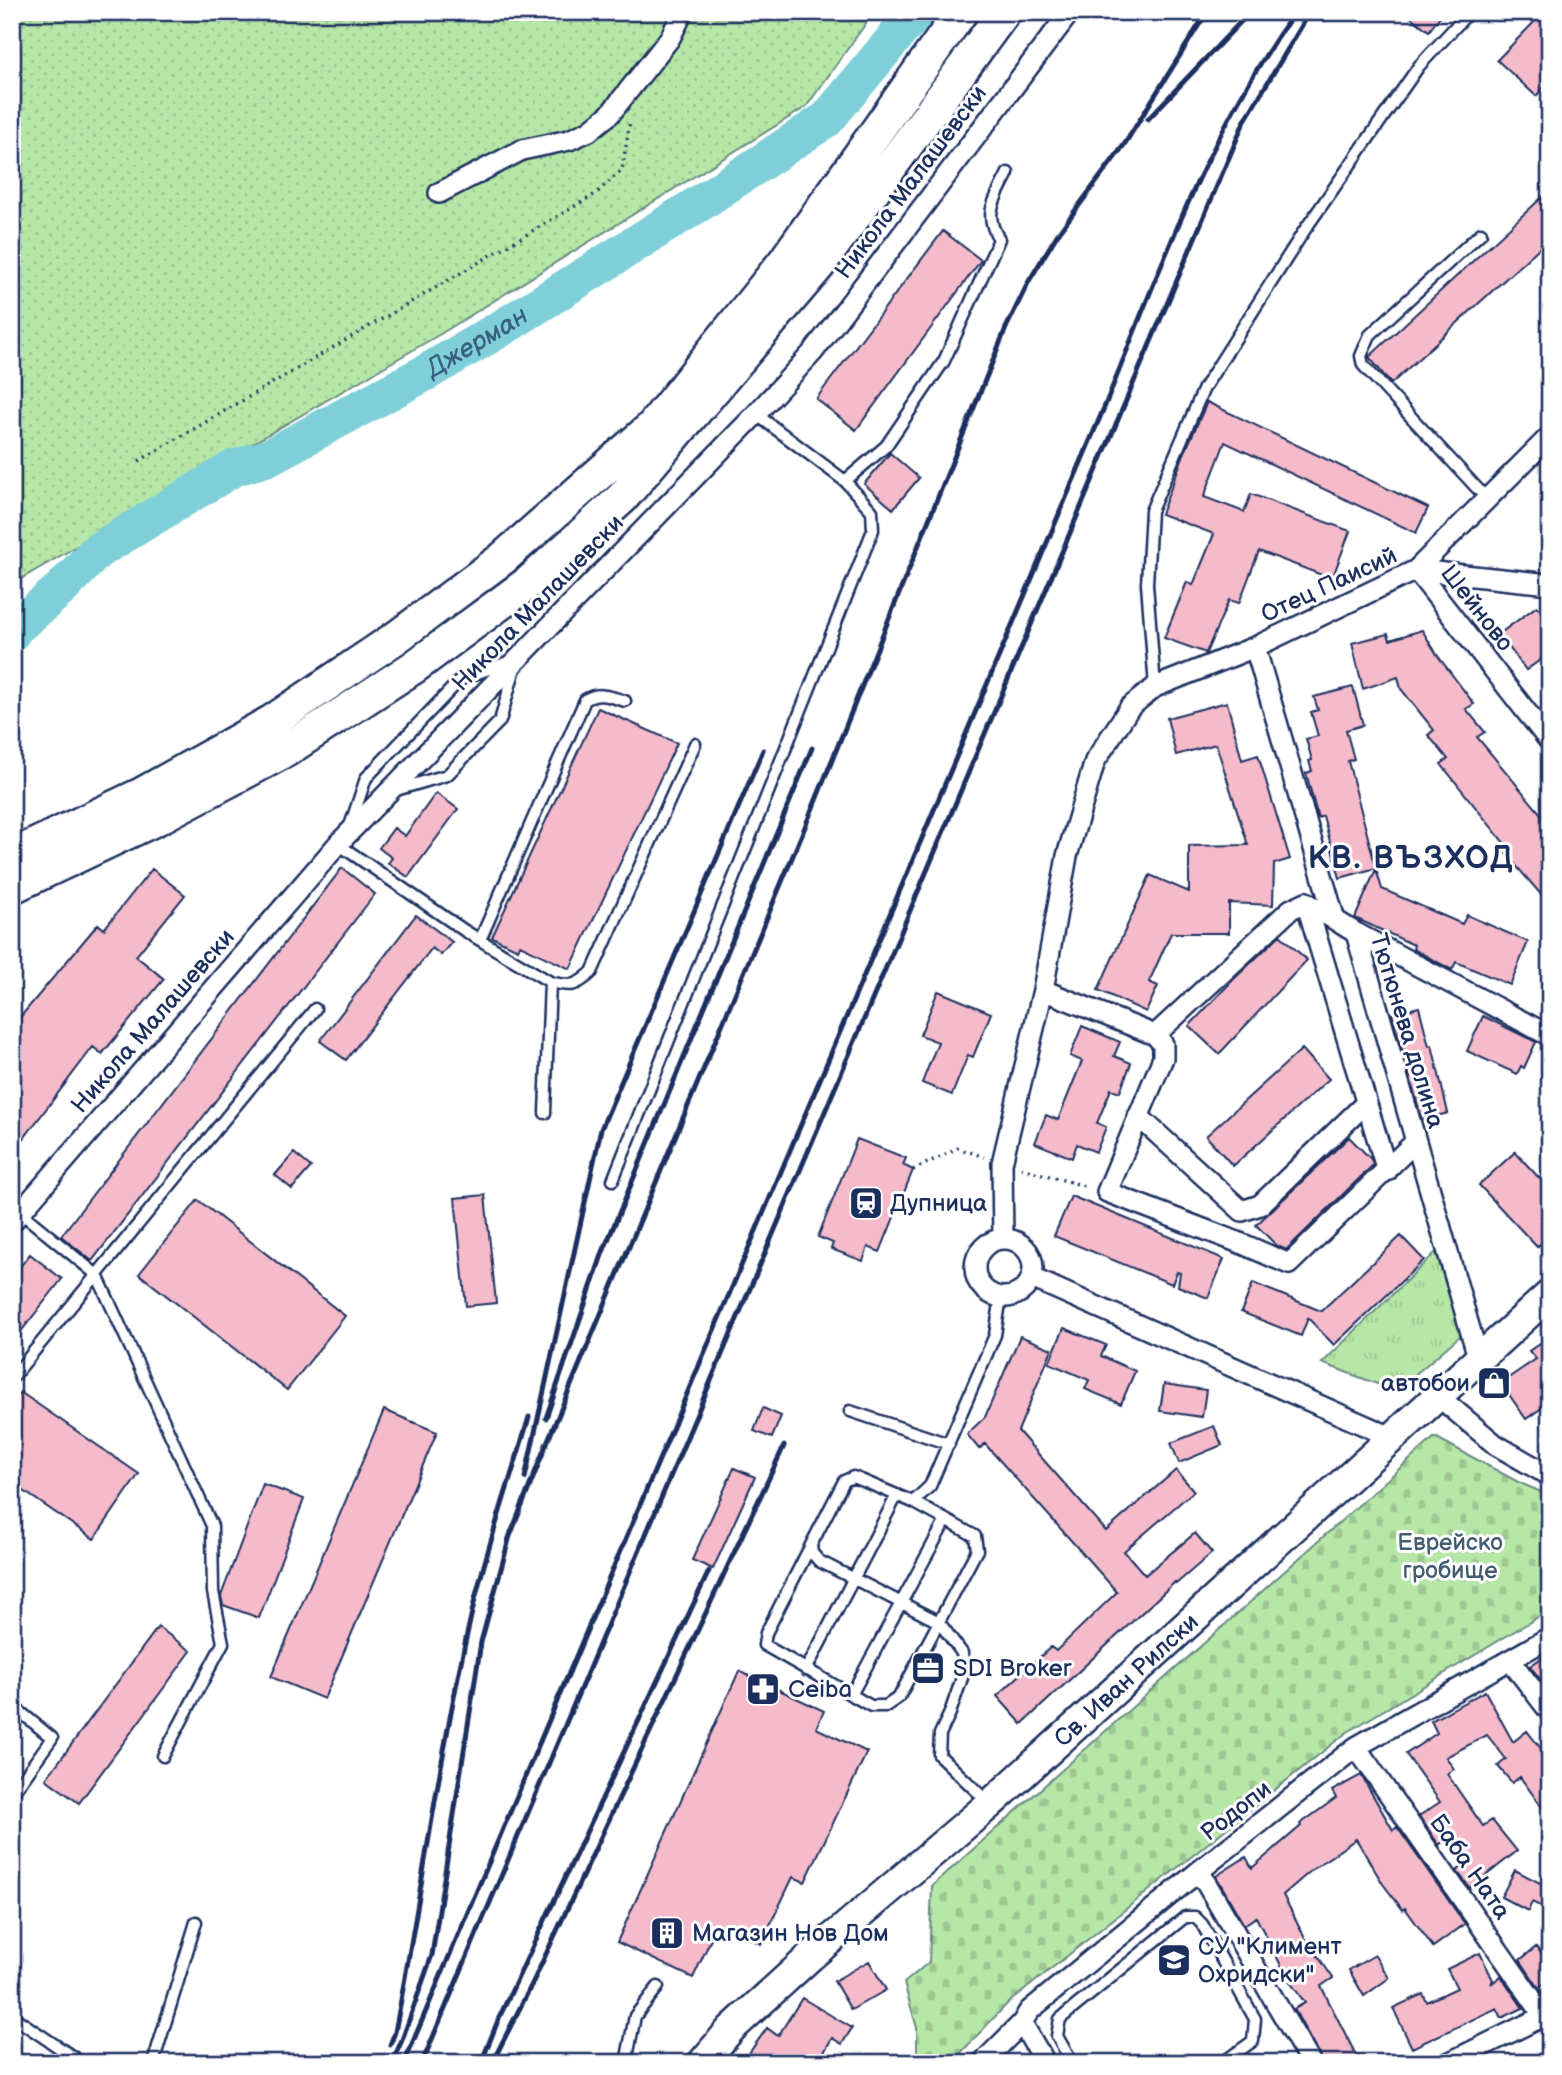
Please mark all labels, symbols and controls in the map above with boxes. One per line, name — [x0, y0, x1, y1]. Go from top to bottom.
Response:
street label: Никола Малашевски — [829, 80, 993, 284]
water label: Джерман — [419, 300, 534, 385]
street label: Никола Малашевски — [446, 509, 630, 697]
street label: Отец Паисий — [1256, 541, 1402, 629]
street label: Шейново — [1434, 559, 1520, 657]
district label: КВ. ВЪЗХОД — [1308, 839, 1514, 878]
street label: Никола Малашевски — [65, 923, 241, 1119]
street label: Тютюнева долина — [1364, 930, 1450, 1132]
station icon: Дупница — [847, 1184, 885, 1222]
place label: Дупница — [890, 1189, 987, 1218]
shop icon: автобои — [1475, 1364, 1513, 1402]
place label: автобои — [1381, 1369, 1470, 1398]
park label: Еврейско гробище — [1397, 1528, 1503, 1585]
street label: Св. Иван Рилски — [1048, 1607, 1204, 1753]
office icon: SDI Broker — [909, 1649, 947, 1687]
place label: SDI Broker — [953, 1654, 1072, 1683]
pharmacy icon: Ceiba — [744, 1670, 782, 1708]
place label: Ceiba — [788, 1675, 852, 1704]
street label: Родопи — [1195, 1775, 1277, 1847]
street label: Баба Ната — [1423, 1809, 1517, 1925]
building icon: Магазин Нов Дом — [648, 1914, 686, 1952]
place label: Магазин Нов Дом — [692, 1919, 889, 1948]
place label: СУ "Климент Охридски" — [1198, 1932, 1342, 1989]
school or university icon: СУ "Климент Охридски" — [1155, 1941, 1193, 1979]

